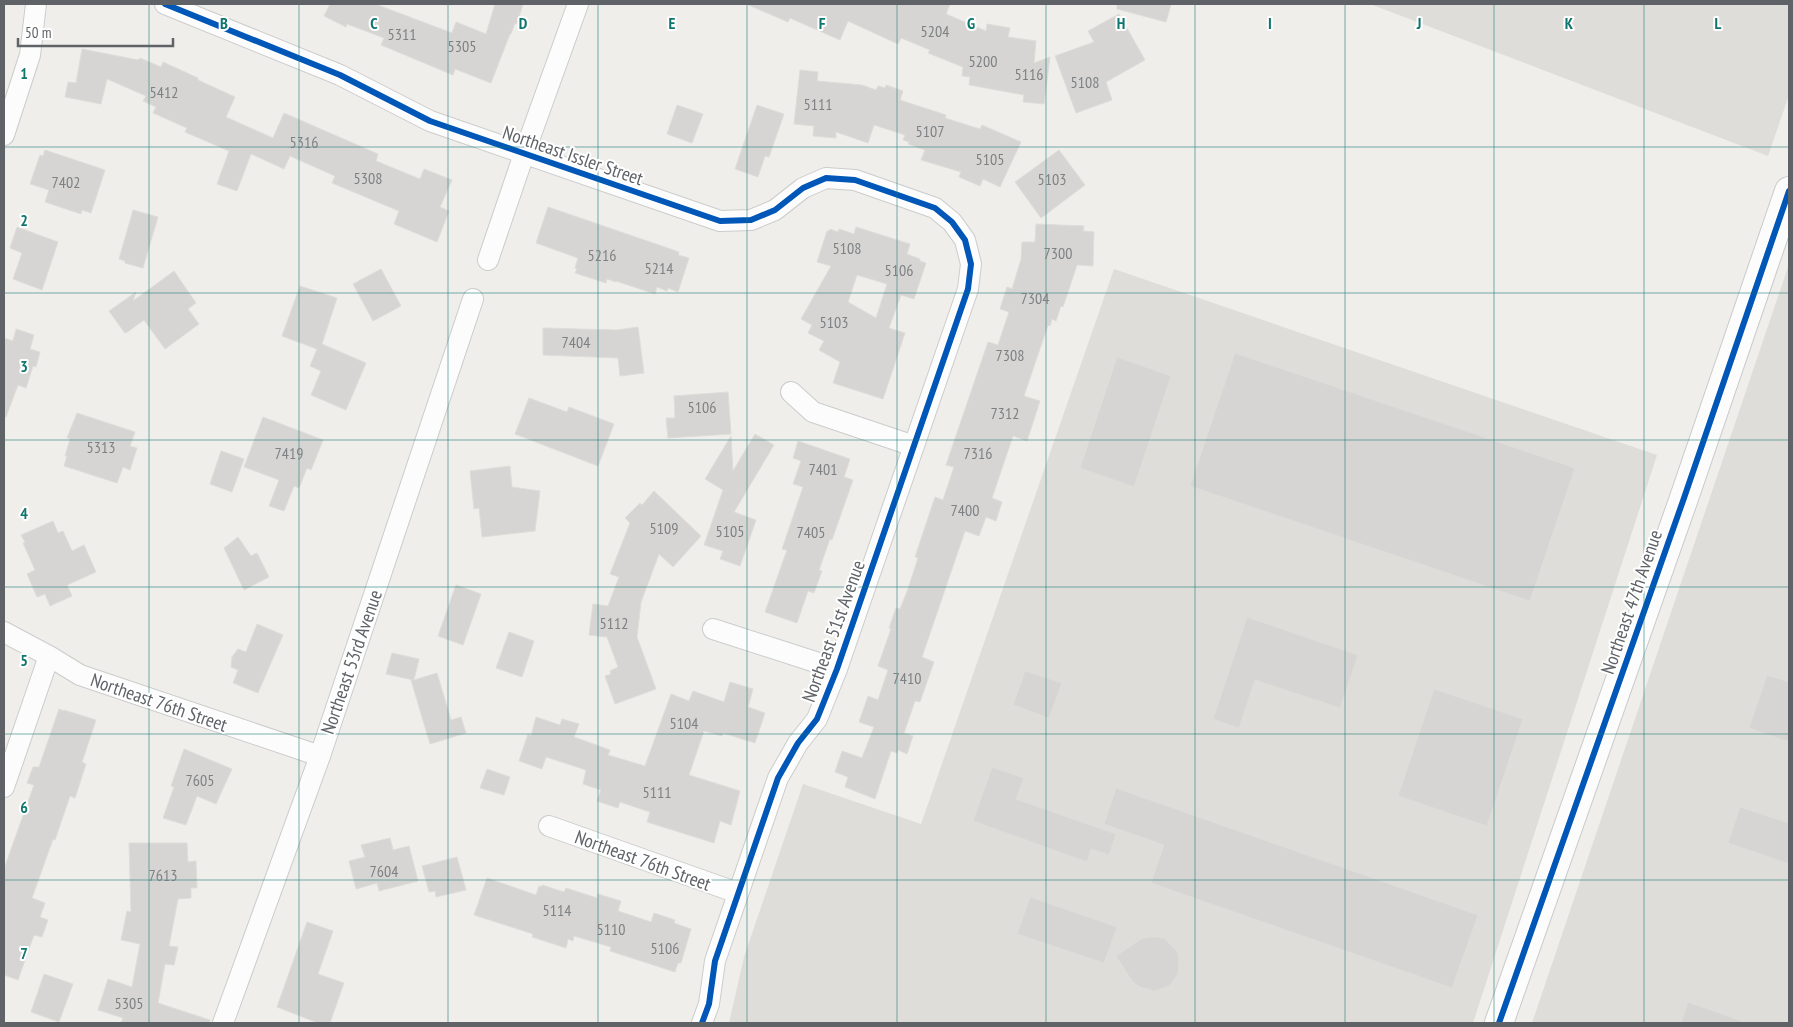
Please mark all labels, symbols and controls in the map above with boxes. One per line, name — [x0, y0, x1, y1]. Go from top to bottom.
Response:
text: B — [220, 13, 228, 33]
text: C — [370, 13, 378, 33]
text: D — [519, 13, 528, 33]
text: E — [669, 13, 676, 33]
text: F — [819, 13, 826, 33]
text: G — [967, 13, 975, 33]
text: H — [1117, 13, 1125, 33]
text: I — [1268, 13, 1272, 33]
text: J — [1416, 13, 1421, 33]
text: K — [1565, 13, 1574, 33]
text: L — [1715, 13, 1722, 33]
scale bar — [18, 15, 172, 47]
house number: 5204 — [921, 21, 949, 41]
text: 50 m — [25, 23, 51, 42]
house number: 5311 — [388, 24, 416, 44]
house number: 5305 — [448, 36, 476, 56]
house number: 5200 — [969, 51, 997, 71]
text: 1 — [20, 63, 28, 83]
house number: 5116 — [1015, 64, 1043, 84]
house number: 5108 — [1071, 72, 1099, 92]
house number: 5412 — [150, 82, 178, 102]
house number: 5111 — [804, 94, 832, 114]
street label: Northeast Issler Street — [500, 120, 647, 191]
house number: 5107 — [916, 121, 944, 141]
house number: 5316 — [290, 132, 318, 152]
house number: 5105 — [976, 149, 1004, 169]
house number: 5308 — [354, 168, 382, 188]
house number: 5103 — [1038, 169, 1066, 189]
house number: 7402 — [52, 172, 80, 192]
text: 2 — [20, 210, 28, 230]
house number: 5108 — [833, 238, 861, 258]
house number: 7300 — [1044, 243, 1072, 263]
house number: 5216 — [588, 245, 616, 265]
house number: 5214 — [645, 258, 673, 278]
house number: 5106 — [885, 260, 913, 280]
house number: 7304 — [1021, 288, 1049, 308]
house number: 5103 — [820, 312, 848, 332]
house number: 7404 — [562, 332, 590, 352]
house number: 7308 — [996, 345, 1024, 365]
text: 3 — [20, 356, 28, 376]
house number: 5106 — [688, 397, 716, 417]
house number: 7312 — [991, 403, 1019, 423]
house number: 5313 — [87, 437, 115, 457]
house number: 7419 — [275, 443, 303, 463]
house number: 7316 — [964, 443, 992, 463]
house number: 7401 — [809, 459, 837, 479]
house number: 7400 — [951, 500, 979, 520]
text: 4 — [20, 503, 28, 523]
house number: 5109 — [650, 518, 678, 538]
house number: 5105 — [716, 521, 744, 541]
house number: 7405 — [797, 522, 825, 542]
street label: Northeast 47th Avenue — [1595, 527, 1667, 677]
street label: Northeast 51st Avenue — [796, 557, 870, 705]
street label: Northeast 53rd Avenue — [315, 587, 387, 737]
house number: 5112 — [600, 613, 628, 633]
text: 5 — [20, 650, 28, 670]
street label: Northeast 76th Street — [88, 667, 231, 737]
house number: 7410 — [893, 668, 921, 688]
house number: 5104 — [670, 713, 698, 733]
house number: 7605 — [186, 770, 214, 790]
house number: 5111 — [643, 782, 671, 802]
text: 6 — [20, 797, 28, 817]
street label: Northeast 76th Street — [572, 824, 715, 896]
house number: 7604 — [370, 861, 398, 881]
house number: 7613 — [149, 865, 177, 885]
house number: 5114 — [543, 900, 571, 920]
house number: 5110 — [597, 919, 625, 939]
house number: 5106 — [651, 938, 679, 958]
text: 7 — [20, 943, 28, 963]
house number: 5305 — [115, 993, 143, 1013]

